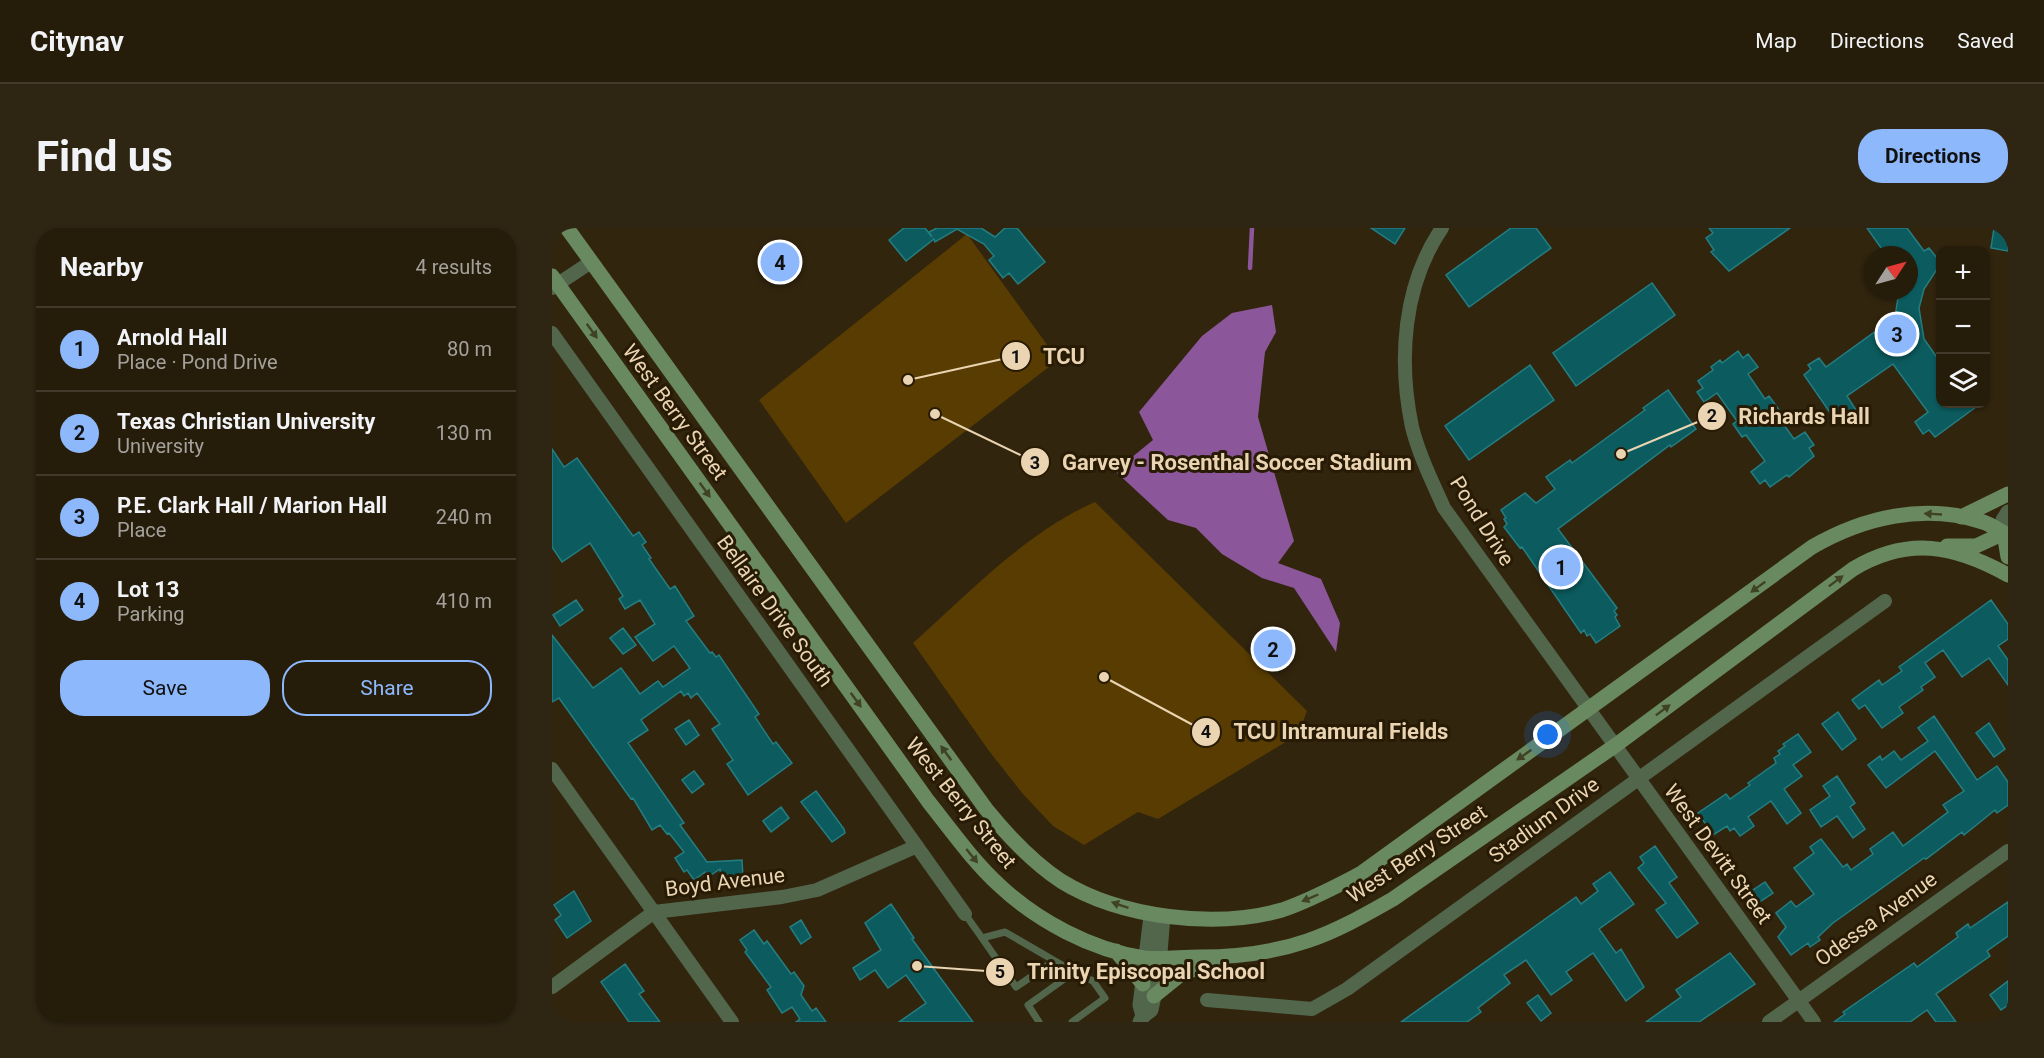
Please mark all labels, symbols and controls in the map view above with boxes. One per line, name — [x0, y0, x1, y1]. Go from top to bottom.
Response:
text: Citynav — [30, 25, 124, 58]
text: Map — [1755, 29, 1797, 53]
text: Directions — [1830, 29, 1924, 53]
text: Saved — [1957, 29, 2014, 53]
button: Directions — [1858, 129, 2008, 183]
text: Find us — [36, 132, 173, 181]
pin: 4 — [760, 240, 800, 285]
north arrow — [1864, 246, 1918, 300]
map controls — [1936, 246, 1990, 408]
button: + — [1936, 246, 1990, 300]
text: Nearby — [60, 252, 143, 282]
text: 4 results — [416, 255, 492, 279]
button: − — [1936, 300, 1990, 354]
pin: 3 — [1878, 312, 1916, 356]
one-way arrow — [586, 323, 598, 339]
text: Arnold Hall — [117, 325, 227, 350]
callout: TCU — [1001, 336, 1097, 376]
text: 1 — [74, 337, 85, 361]
text: 80 m — [447, 337, 492, 361]
street label: West Berry Street — [618, 340, 732, 485]
text: TCU — [1043, 344, 1085, 369]
text: 1 — [1011, 346, 1021, 367]
text: Place · Pond Drive — [117, 350, 278, 374]
button: layers — [1936, 354, 1990, 408]
callout: Richards Hall — [1697, 396, 1882, 436]
text: Richards Hall — [1738, 404, 1870, 429]
text: 2 — [1707, 405, 1717, 426]
text: Texas Christian University — [117, 409, 375, 434]
text: 2 — [74, 421, 85, 445]
text: 130 m — [436, 421, 492, 445]
text: University — [117, 434, 204, 458]
callout: Garvey - Rosenthal Soccer Stadium — [1020, 442, 1424, 482]
text: Garvey - Rosenthal Soccer Stadium — [1062, 450, 1412, 475]
text: 3 — [1030, 452, 1040, 473]
street label: Pond Drive — [1445, 472, 1519, 570]
one-way arrow — [699, 482, 711, 498]
text: P.E. Clark Hall / Marion Hall — [117, 493, 387, 518]
text: 3 — [74, 505, 85, 529]
text: 240 m — [436, 505, 492, 529]
one-way arrow — [1923, 510, 1942, 519]
text: Place — [117, 518, 166, 542]
street label: Bellaire Drive South — [712, 531, 838, 691]
pin: 1 — [1542, 544, 1580, 590]
one-way arrow — [1829, 576, 1844, 588]
text: Lot 13 — [117, 577, 179, 602]
one-way arrow — [1750, 581, 1766, 593]
text: 4 — [74, 589, 85, 613]
text: 410 m — [436, 589, 492, 613]
text: Parking — [117, 602, 184, 626]
pin: 2 — [1254, 626, 1292, 672]
button: Save — [60, 660, 270, 716]
button: Share — [282, 660, 492, 716]
one-way arrow — [849, 692, 861, 707]
one-way arrow — [1656, 705, 1671, 717]
callout: TCU Intramural Fields — [1191, 712, 1460, 752]
text: TCU Intramural Fields — [1234, 719, 1448, 744]
your location — [1533, 720, 1562, 749]
text: 4 — [1201, 721, 1211, 742]
street label: West Berry Street — [901, 733, 1021, 873]
one-way arrow — [940, 745, 952, 761]
one-way arrow — [1516, 749, 1532, 760]
street label: Stadium Drive — [1484, 772, 1604, 868]
street label: West Devitt Street — [1659, 779, 1777, 929]
street label: West Berry Street — [1343, 800, 1491, 908]
one-way arrow — [965, 849, 977, 864]
street label: Boyd Avenue — [664, 863, 786, 901]
street label: Odessa Avenue — [1811, 867, 1941, 971]
one-way arrow — [1301, 894, 1319, 903]
one-way arrow — [1111, 900, 1129, 910]
callout: Trinity Episcopal School — [985, 952, 1277, 992]
text: Trinity Episcopal School — [1027, 959, 1265, 984]
text: 5 — [995, 961, 1005, 982]

